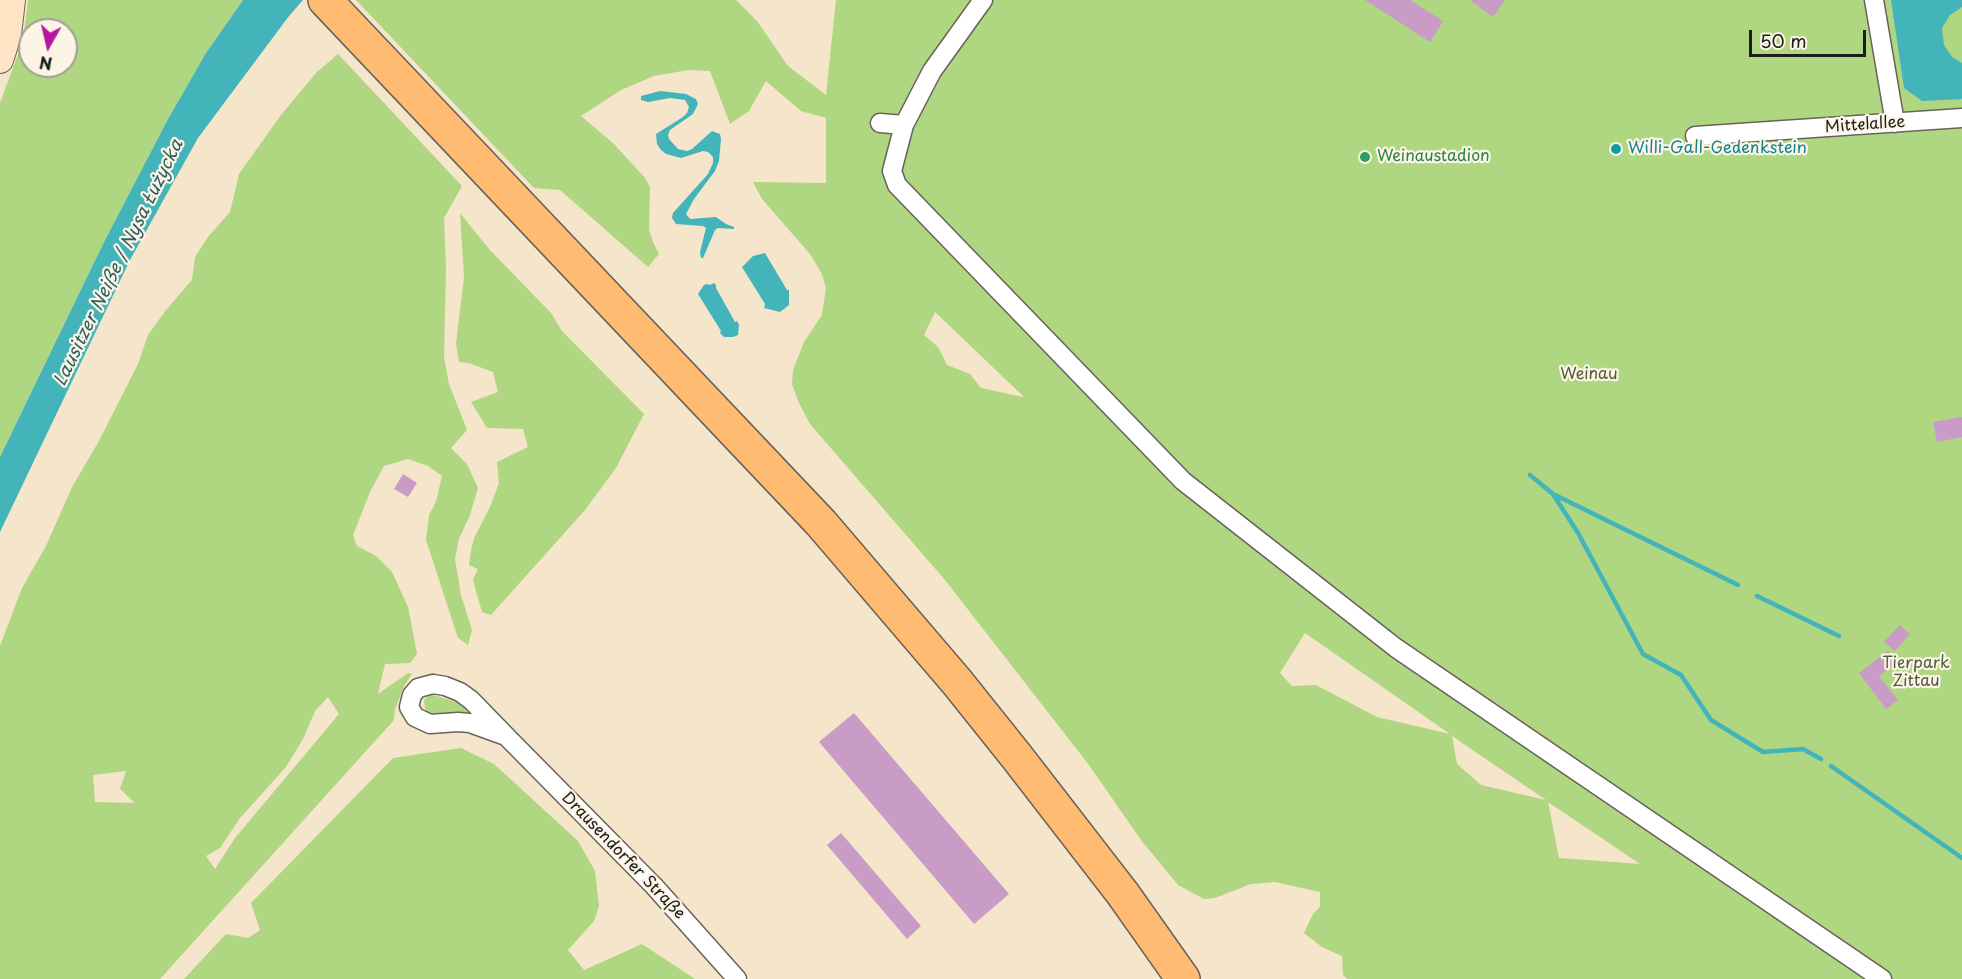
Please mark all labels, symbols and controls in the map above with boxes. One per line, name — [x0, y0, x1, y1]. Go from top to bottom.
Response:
north arrow — [18, 18, 78, 78]
scale bar — [1752, 18, 1869, 56]
text: 50 m — [1760, 27, 1807, 54]
text: N — [38, 51, 54, 77]
street label: Mittelallee — [1824, 113, 1906, 137]
water label: Lausitzer Neiße / Nysa Łużycka — [50, 136, 188, 390]
place label: Willi-Gall-Gedenkstein — [1628, 139, 1807, 159]
marker: Willi-Gall-Gedenkstein — [1609, 142, 1623, 156]
place label: Weinaustadion — [1377, 147, 1490, 167]
marker: Weinaustadion — [1358, 150, 1372, 164]
park label: Weinau — [1560, 365, 1618, 385]
park label: Tierpark Zittau — [1882, 654, 1950, 692]
street label: Drausendorfer Straße — [557, 788, 689, 924]

